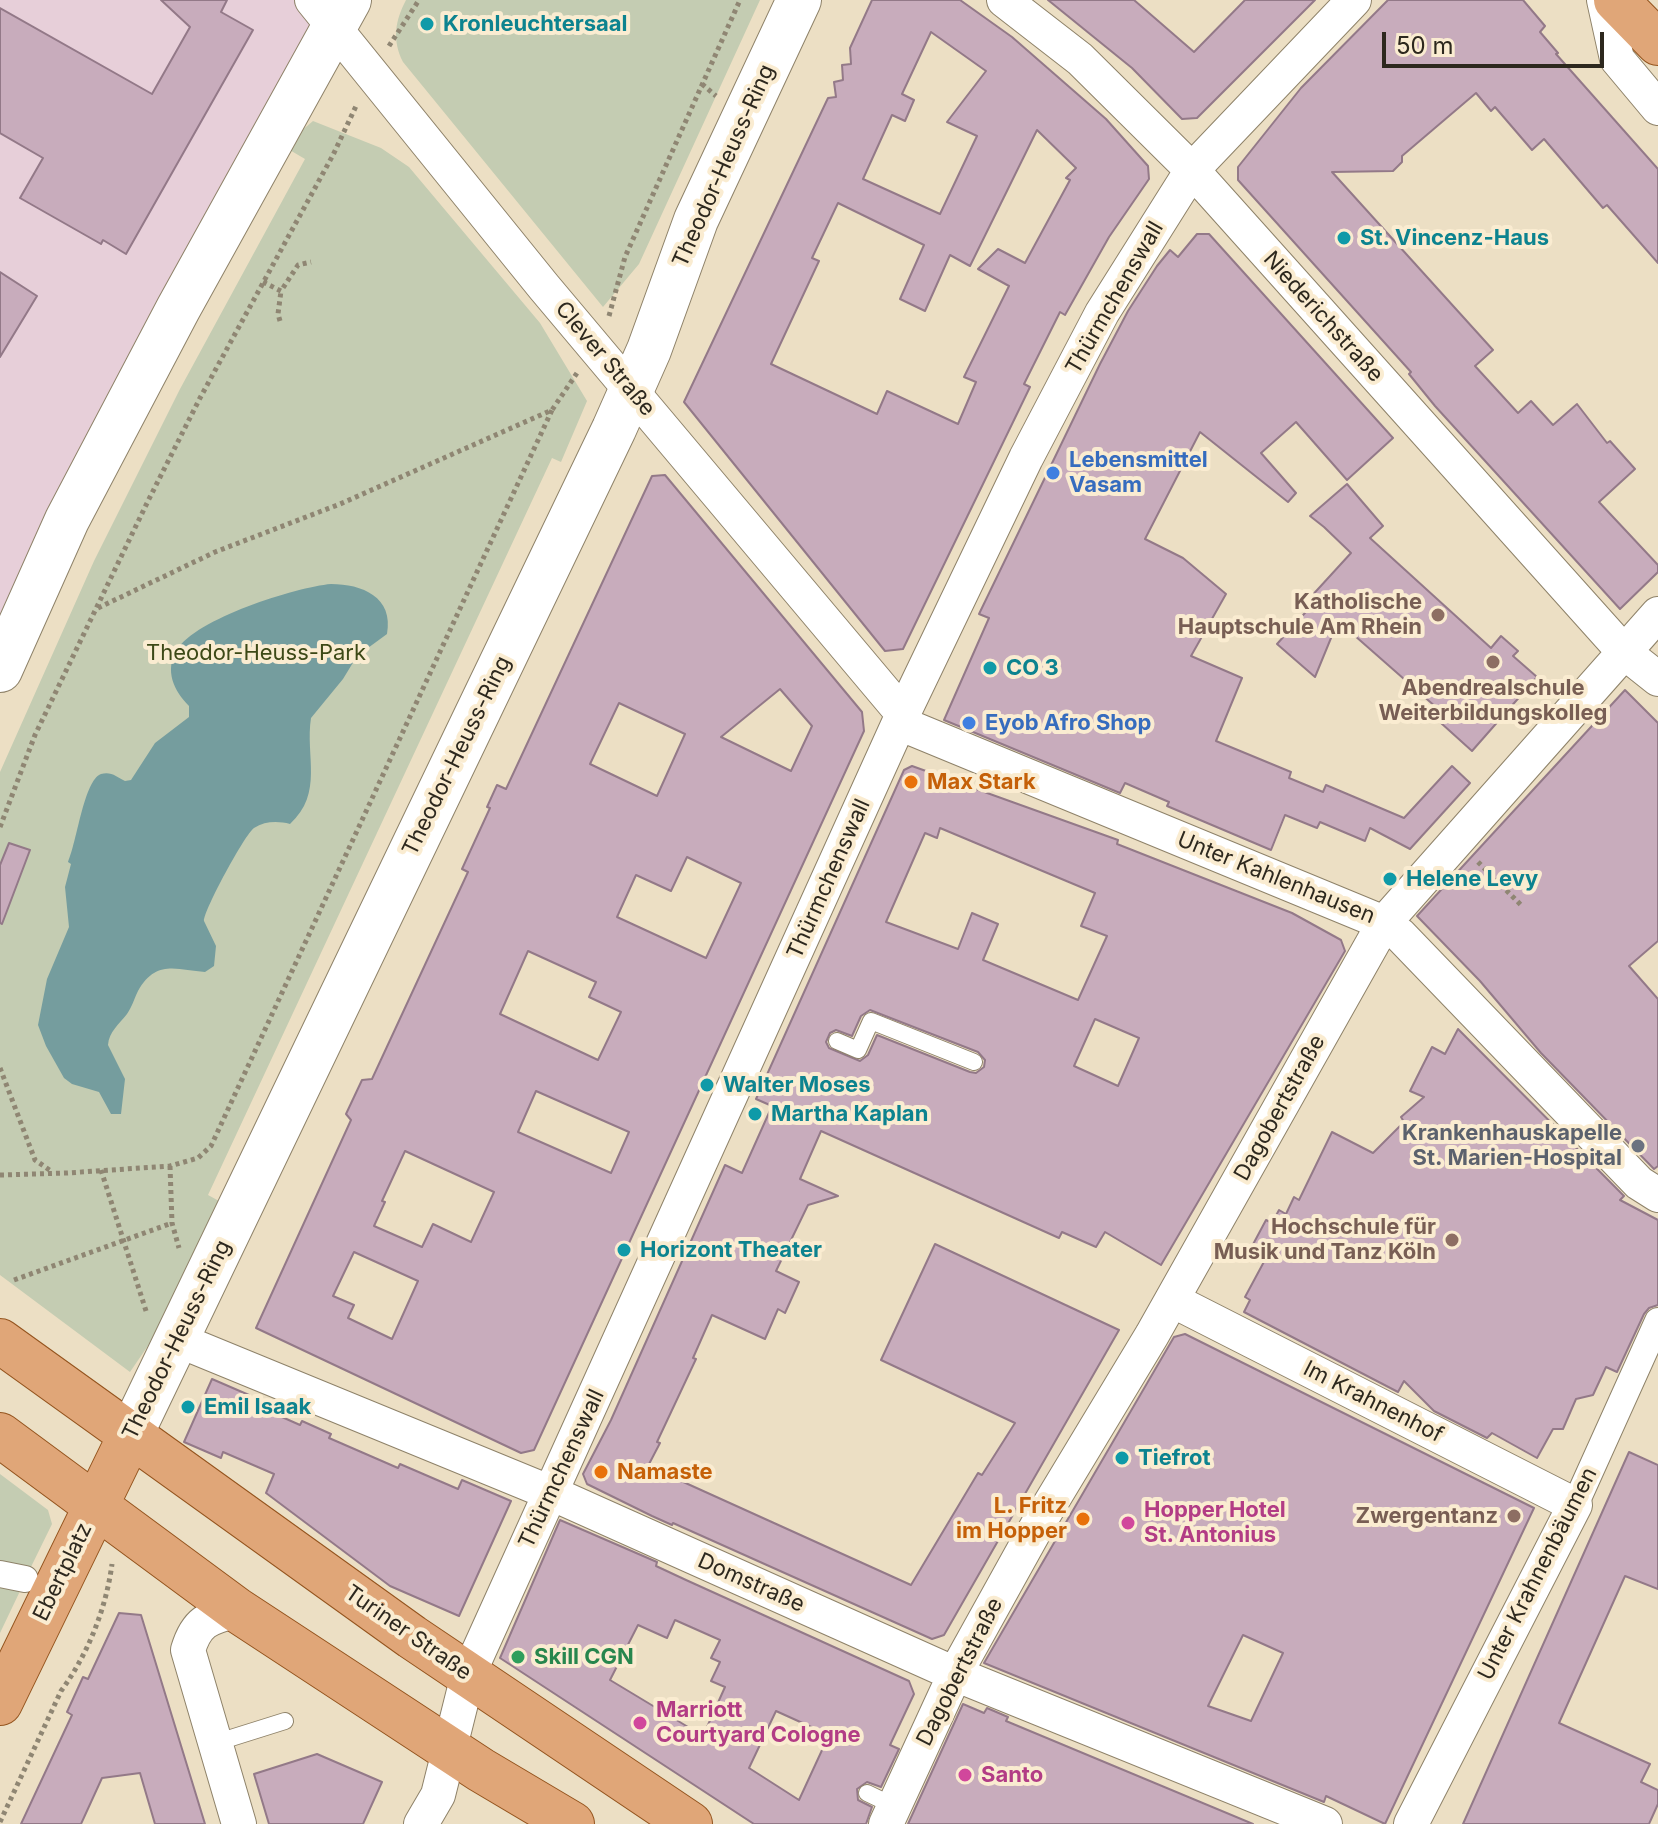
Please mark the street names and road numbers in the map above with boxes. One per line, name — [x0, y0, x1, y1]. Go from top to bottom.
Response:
street label: Theodor-Heuss-Ring — [667, 61, 781, 271]
street label: Thürmchenswall — [1061, 217, 1169, 379]
street label: Niederichstraße — [1258, 246, 1388, 388]
street label: Clever Straße — [549, 296, 661, 422]
street label: Theodor-Heuss-Ring — [397, 652, 517, 860]
street label: Thürmchenswall — [782, 795, 876, 963]
street label: Unter Kahlenhausen — [1173, 826, 1379, 930]
street label: Dagobertstraße — [1229, 1030, 1331, 1186]
street label: Theodor-Heuss-Ring — [117, 1236, 237, 1444]
street label: Im Krahnenhof — [1299, 1356, 1447, 1448]
street label: Thürmchenswall — [514, 1385, 610, 1553]
street label: Unter Krahnenbäumen — [1473, 1463, 1603, 1685]
street label: Ebertplatz — [28, 1519, 98, 1625]
street label: Domstraße — [693, 1548, 809, 1618]
street label: Turiner Straße — [340, 1580, 476, 1686]
street label: Dagobertstraße — [911, 1594, 1009, 1750]

